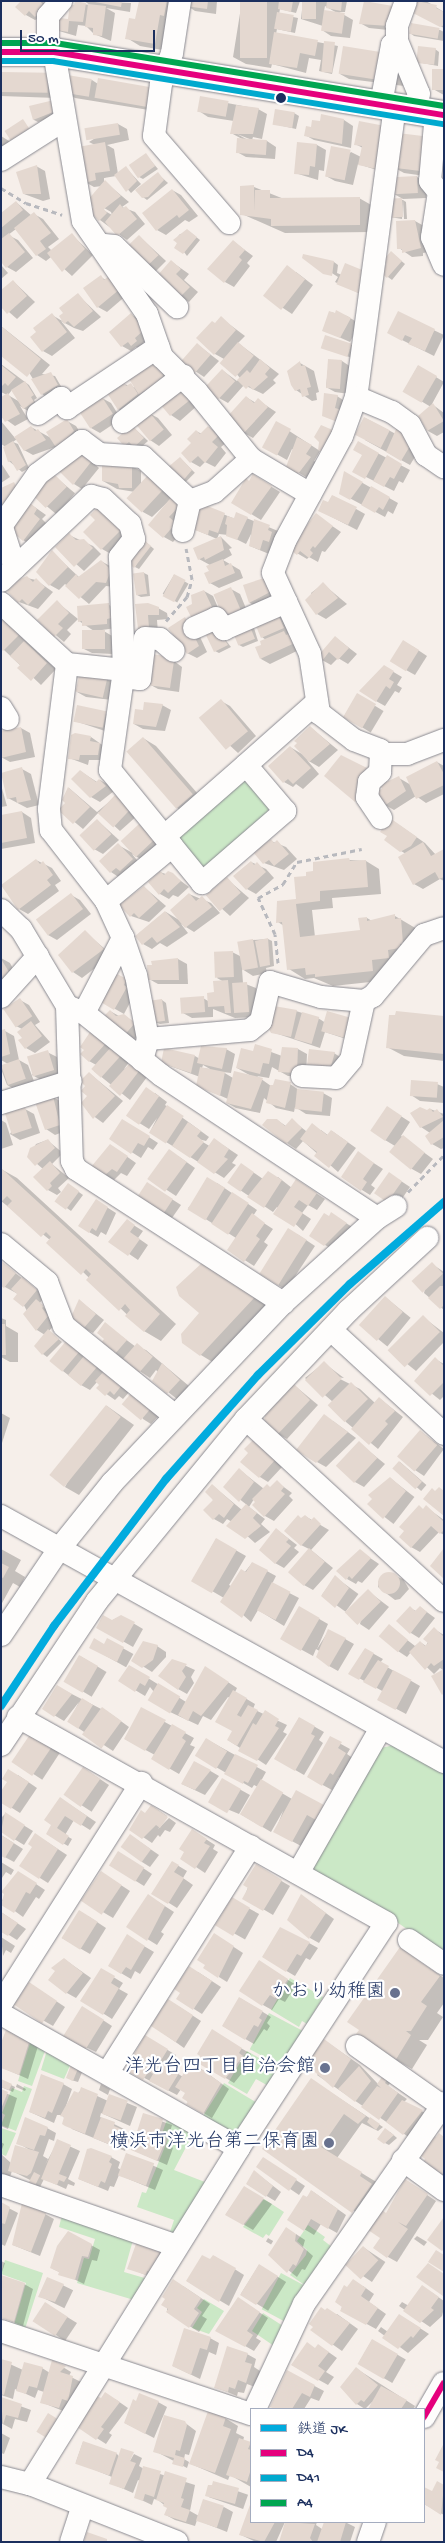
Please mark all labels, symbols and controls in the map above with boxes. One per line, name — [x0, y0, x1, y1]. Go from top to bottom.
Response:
scale bar — [22, 20, 158, 52]
text: 50 m — [28, 30, 59, 48]
unlabelled marker — [276, 93, 286, 103]
place label: かおり幼稚園 — [271, 1982, 385, 2004]
marker: かおり幼稚園 — [389, 1987, 401, 1999]
place label: 洋光台四丁目自治会館 — [125, 2057, 315, 2079]
marker: 洋光台四丁目自治会館 — [319, 2062, 331, 2074]
place label: 横浜市洋光台第二保育園 — [110, 2132, 319, 2154]
marker: 横浜市洋光台第二保育園 — [323, 2137, 335, 2149]
legend — [250, 2408, 425, 2523]
text: 鉄道 JK — [297, 2421, 347, 2439]
text: D4 — [297, 2444, 314, 2462]
text: D41 — [297, 2469, 320, 2487]
text: A4 — [297, 2494, 313, 2512]

